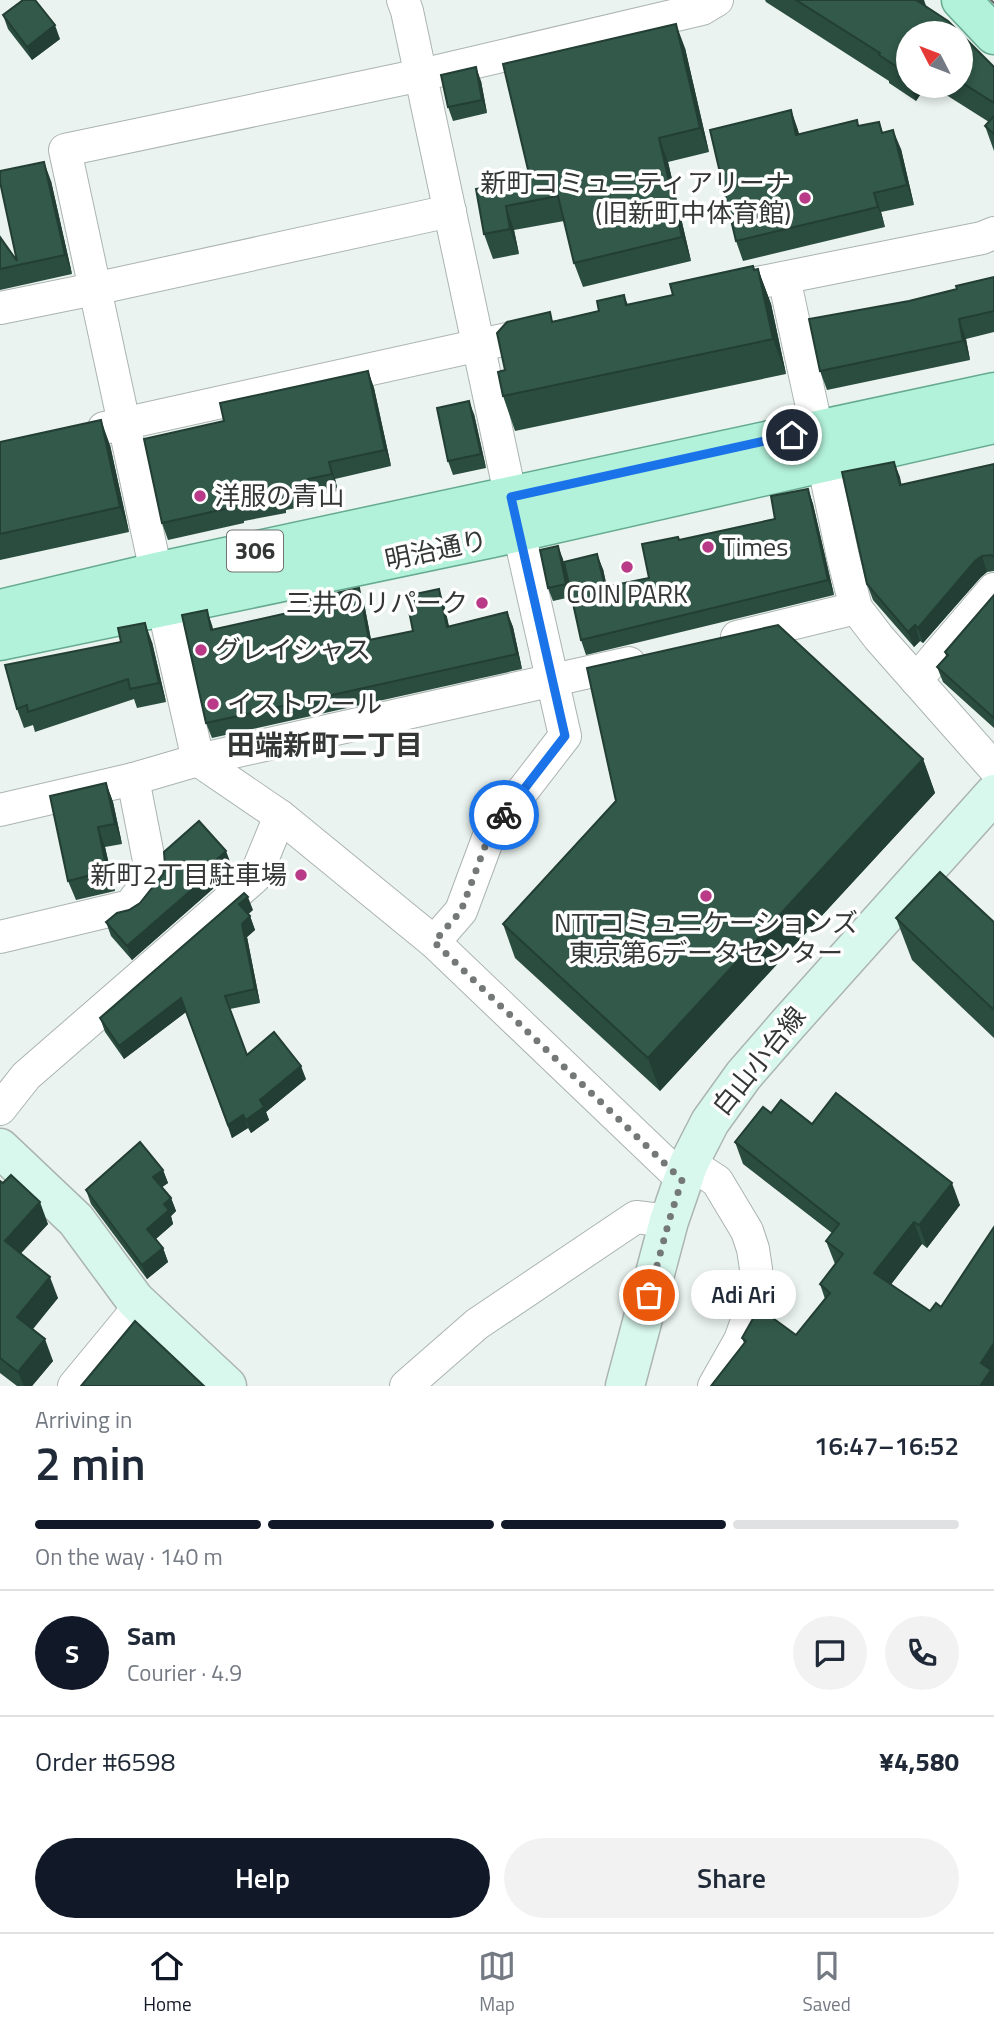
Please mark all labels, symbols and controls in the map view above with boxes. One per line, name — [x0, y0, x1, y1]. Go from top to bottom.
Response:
north arrow — [896, 21, 973, 98]
map controls — [896, 21, 973, 98]
place label: 新町コミュニティアリーナ (旧新町中体育館) — [481, 163, 791, 232]
marker: 新町コミュニティアリーナ (旧新町中体育館) — [797, 190, 813, 206]
pin — [762, 405, 822, 465]
icon: home — [773, 416, 811, 454]
place label: 洋服の青山 — [214, 476, 344, 515]
marker: 洋服の青山 — [192, 488, 208, 504]
street label: 明治通り — [381, 520, 491, 579]
place label: Times — [722, 527, 788, 566]
road number: 306 — [227, 530, 283, 572]
marker: Times — [700, 539, 716, 555]
marker: COIN PARK — [619, 559, 635, 575]
place label: COIN PARK — [566, 574, 688, 613]
place label: 三井のリパーク — [286, 583, 468, 622]
marker: 三井のリパーク — [474, 595, 490, 611]
place label: グレイシャス — [215, 630, 371, 669]
marker: グレイシャス — [193, 642, 209, 658]
place label: イストワール — [227, 684, 382, 723]
marker: イストワール — [205, 696, 221, 712]
district label: 田端新町二丁目 — [227, 723, 423, 766]
courier — [469, 780, 539, 850]
icon: bike — [485, 796, 523, 834]
place label: 新町2丁目駐車場 — [90, 855, 287, 894]
marker: 新町2丁目駐車場 — [293, 867, 309, 883]
marker: NTTコミュニケーションズ 東京第6データセンター — [698, 888, 714, 904]
place label: NTTコミュニケーションズ 東京第6データセンター — [554, 903, 858, 972]
street label: 白山小台線 — [703, 998, 815, 1123]
pin — [619, 1265, 679, 1325]
callout: Adi Ari — [691, 1270, 796, 1320]
icon: bag — [630, 1276, 668, 1314]
text: Adi Ari — [711, 1277, 776, 1312]
text: Arriving in — [35, 1402, 132, 1437]
text: 16:47–16:52 — [814, 1426, 959, 1465]
text: 2 min — [35, 1428, 146, 1498]
text: On the way · 140 m — [35, 1539, 223, 1574]
text: Sam — [127, 1616, 176, 1655]
button: chat — [793, 1616, 867, 1690]
button: phone — [885, 1616, 959, 1690]
text: S — [65, 1634, 79, 1673]
text: Courier · 4.9 — [127, 1655, 242, 1690]
text: Order #6598 — [35, 1742, 175, 1781]
text: ¥4,580 — [879, 1742, 959, 1781]
button: Help — [35, 1838, 490, 1918]
button: Share — [504, 1838, 959, 1918]
tab: Home — [143, 1947, 191, 2018]
tab: Map — [478, 1947, 516, 2018]
tab: Saved — [802, 1947, 851, 2018]

